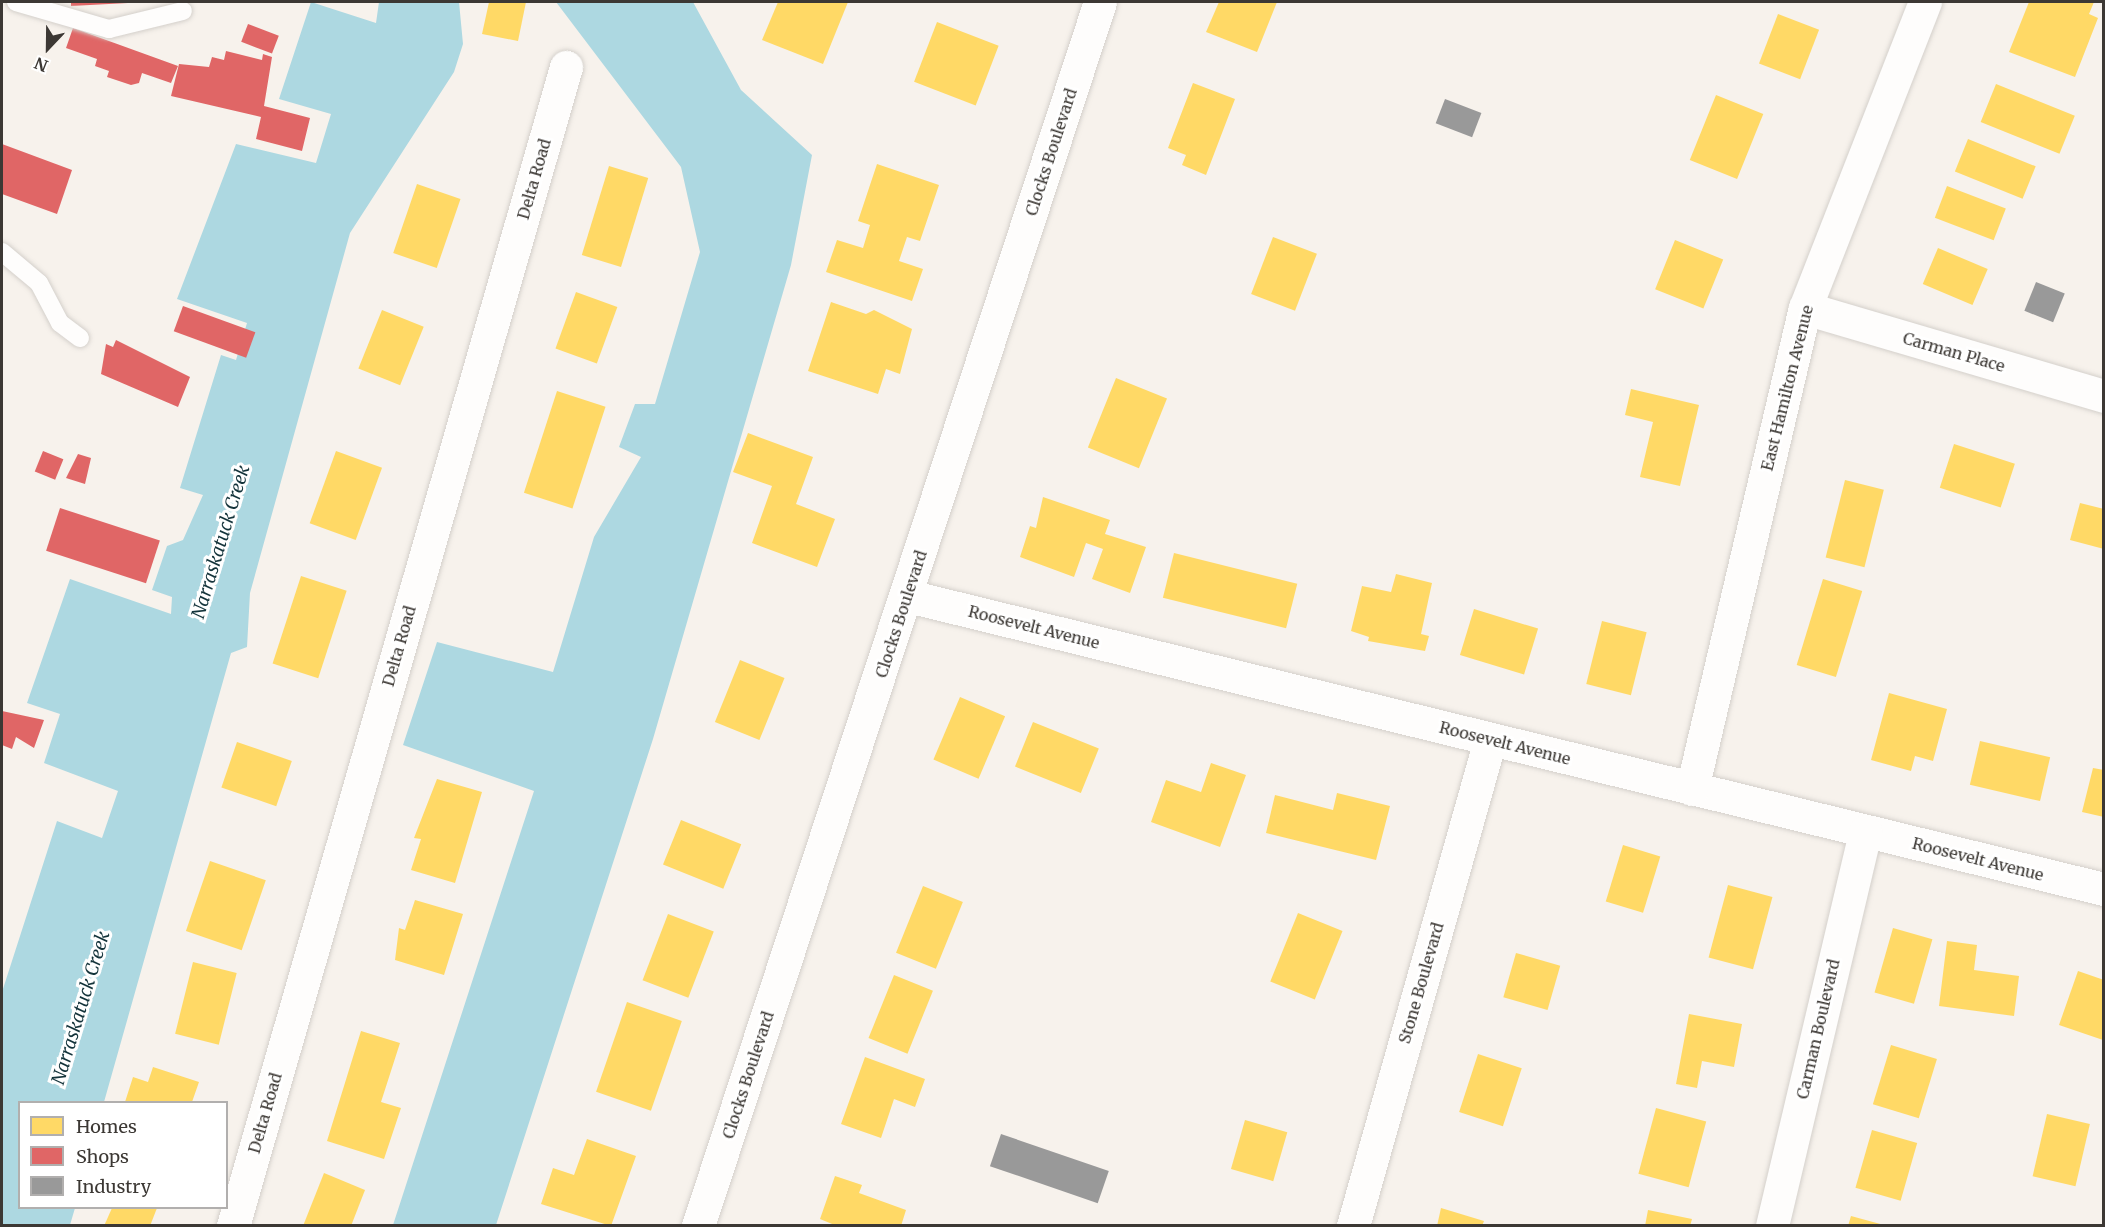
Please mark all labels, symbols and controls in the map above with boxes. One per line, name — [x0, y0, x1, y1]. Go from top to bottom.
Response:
north arrow — [18, 18, 78, 78]
text: N — [32, 53, 51, 76]
street label: Clocks Boulevard — [1021, 86, 1081, 218]
street label: Delta Road — [513, 136, 555, 222]
street label: East Hamilton Avenue — [1757, 303, 1817, 473]
street label: Carman Place — [1901, 328, 2007, 376]
water label: Narraskatuck Creek — [187, 463, 255, 621]
street label: Clocks Boulevard — [871, 548, 931, 680]
street label: Roosevelt Avenue — [966, 601, 1102, 653]
street label: Delta Road — [378, 603, 420, 689]
street label: Roosevelt Avenue — [1437, 717, 1573, 769]
street label: Roosevelt Avenue — [1910, 833, 2046, 885]
street label: Stone Boulevard — [1395, 920, 1447, 1046]
water label: Narraskatuck Creek — [47, 929, 115, 1087]
street label: Carman Boulevard — [1793, 957, 1843, 1101]
street label: Clocks Boulevard — [718, 1009, 778, 1141]
street label: Delta Road — [244, 1070, 286, 1156]
legend — [18, 1101, 228, 1209]
text: Homes — [76, 1115, 137, 1138]
text: Shops — [76, 1145, 129, 1168]
text: Industry — [76, 1175, 151, 1198]

